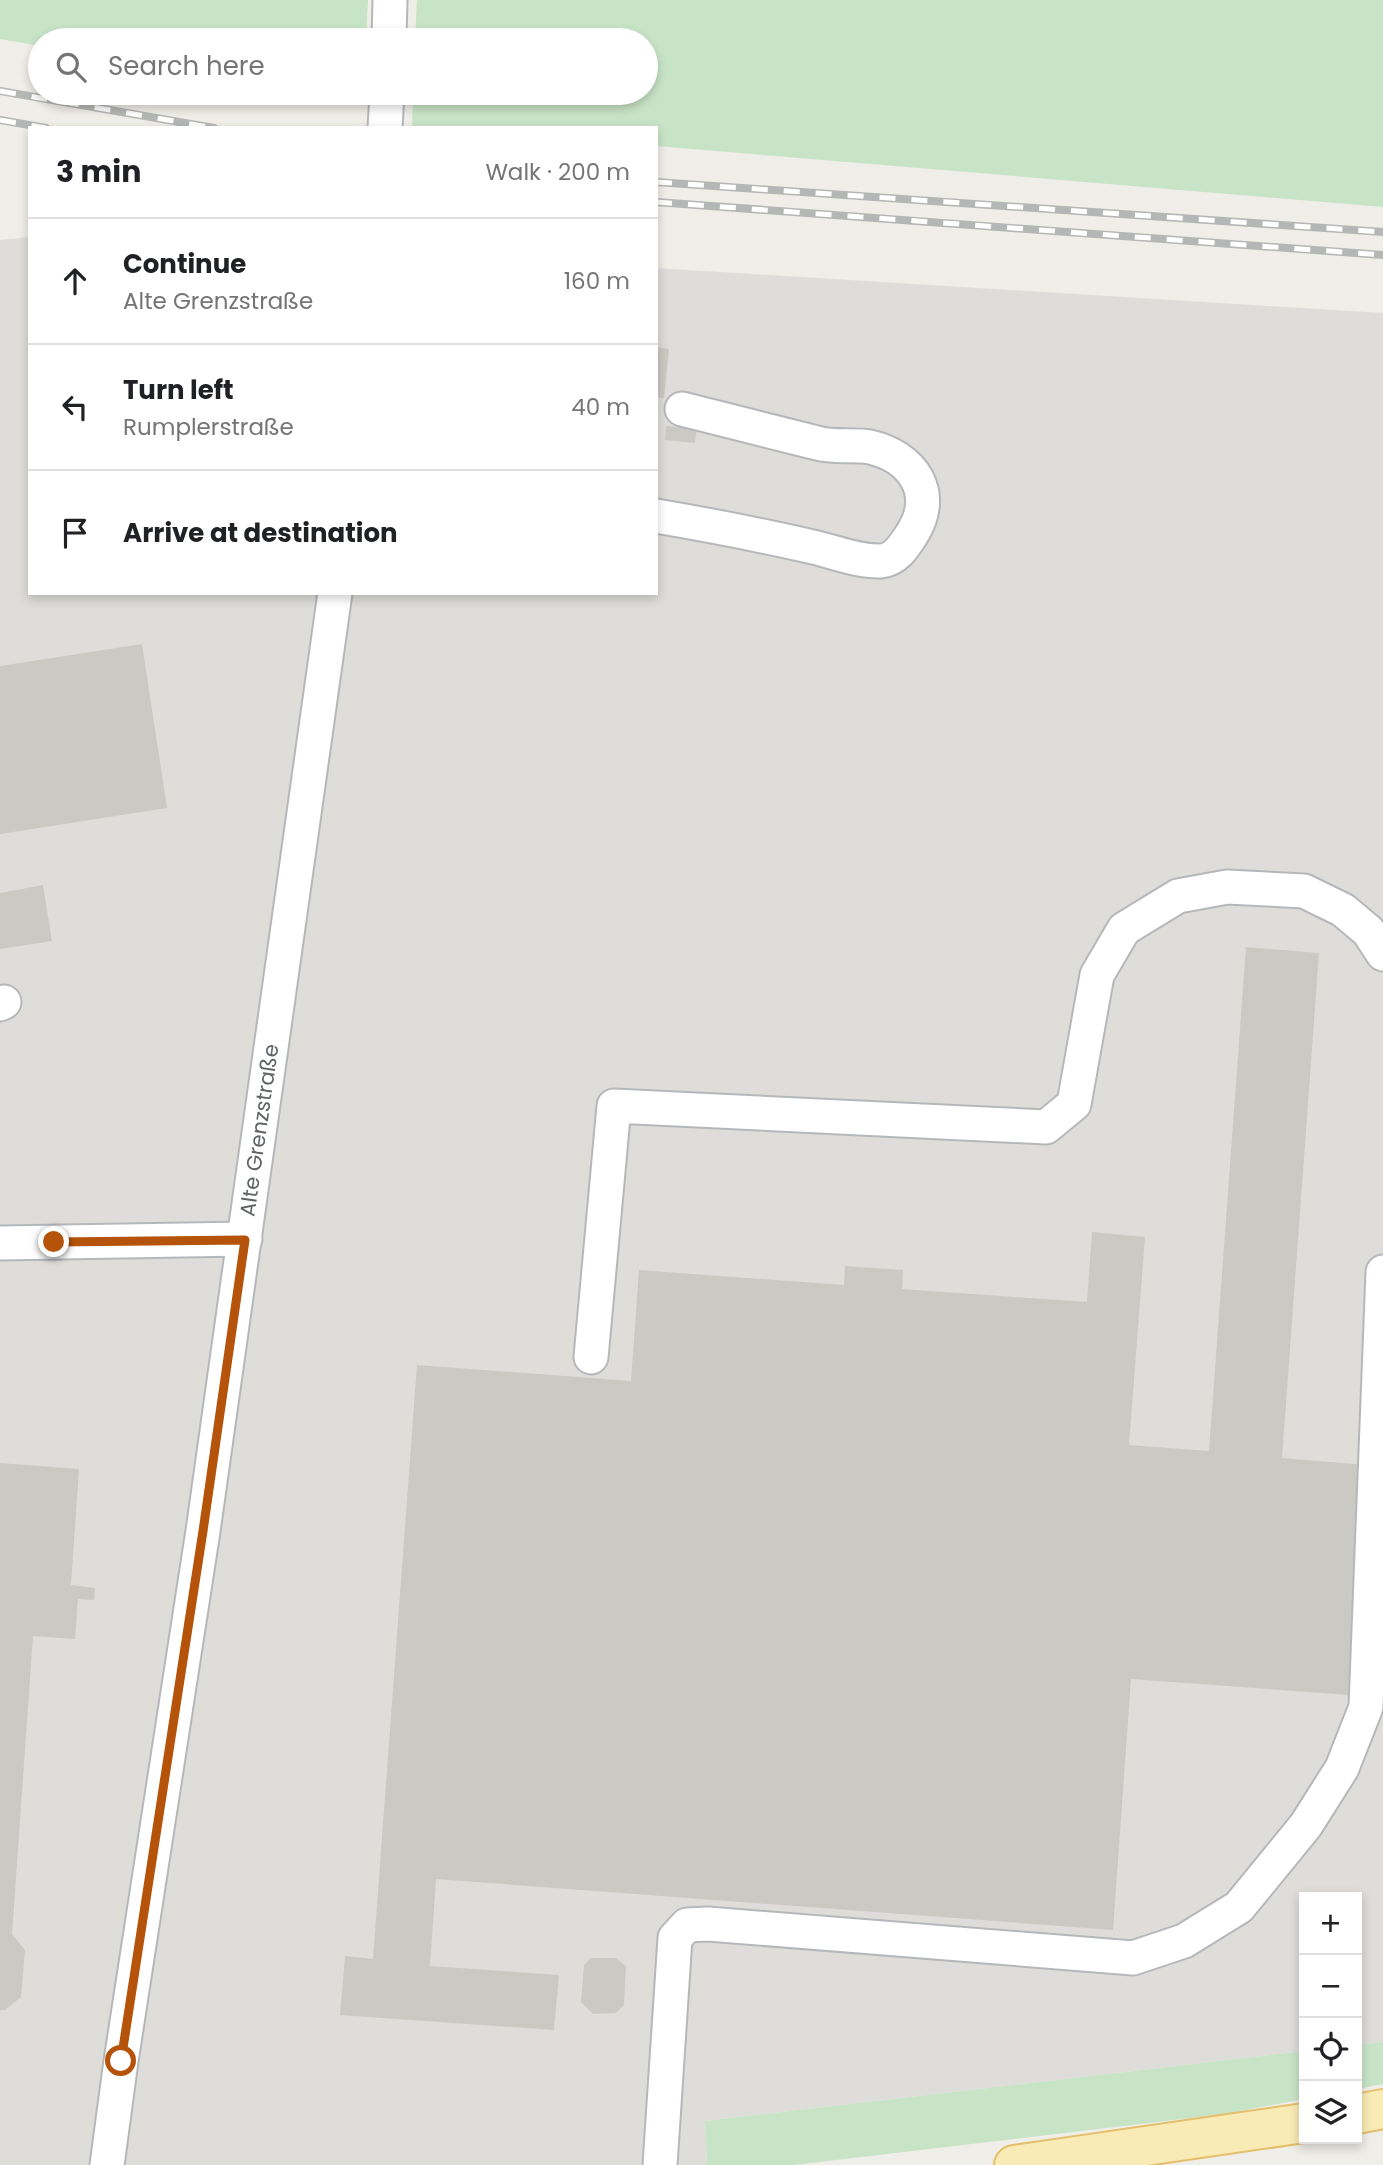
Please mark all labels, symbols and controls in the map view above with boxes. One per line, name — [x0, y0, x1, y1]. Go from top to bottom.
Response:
search box — [28, 28, 658, 105]
icon: search — [52, 48, 90, 86]
text: Search here — [108, 48, 265, 84]
text: 3 min — [56, 150, 141, 193]
text: Walk · 200 m — [485, 156, 630, 188]
text: Continue — [123, 246, 246, 282]
icon: ahead — [56, 262, 94, 300]
text: 160 m — [564, 265, 630, 297]
text: Alte Grenzstraße — [123, 285, 313, 317]
text: Turn left — [123, 372, 234, 408]
icon: left — [56, 388, 94, 426]
text: 40 m — [571, 391, 630, 423]
text: Rumplerstraße — [123, 411, 294, 443]
icon: arrive — [56, 514, 94, 552]
text: Arrive at destination — [123, 515, 398, 551]
street label: Alte Grenzstraße — [232, 1042, 285, 1218]
route end — [38, 1226, 69, 1257]
map controls — [1299, 1892, 1362, 2144]
button: + — [1299, 1892, 1362, 1955]
button: − — [1299, 1955, 1362, 2018]
button: locate — [1299, 2018, 1362, 2081]
route start — [105, 2045, 136, 2076]
button: layers — [1299, 2081, 1362, 2144]

